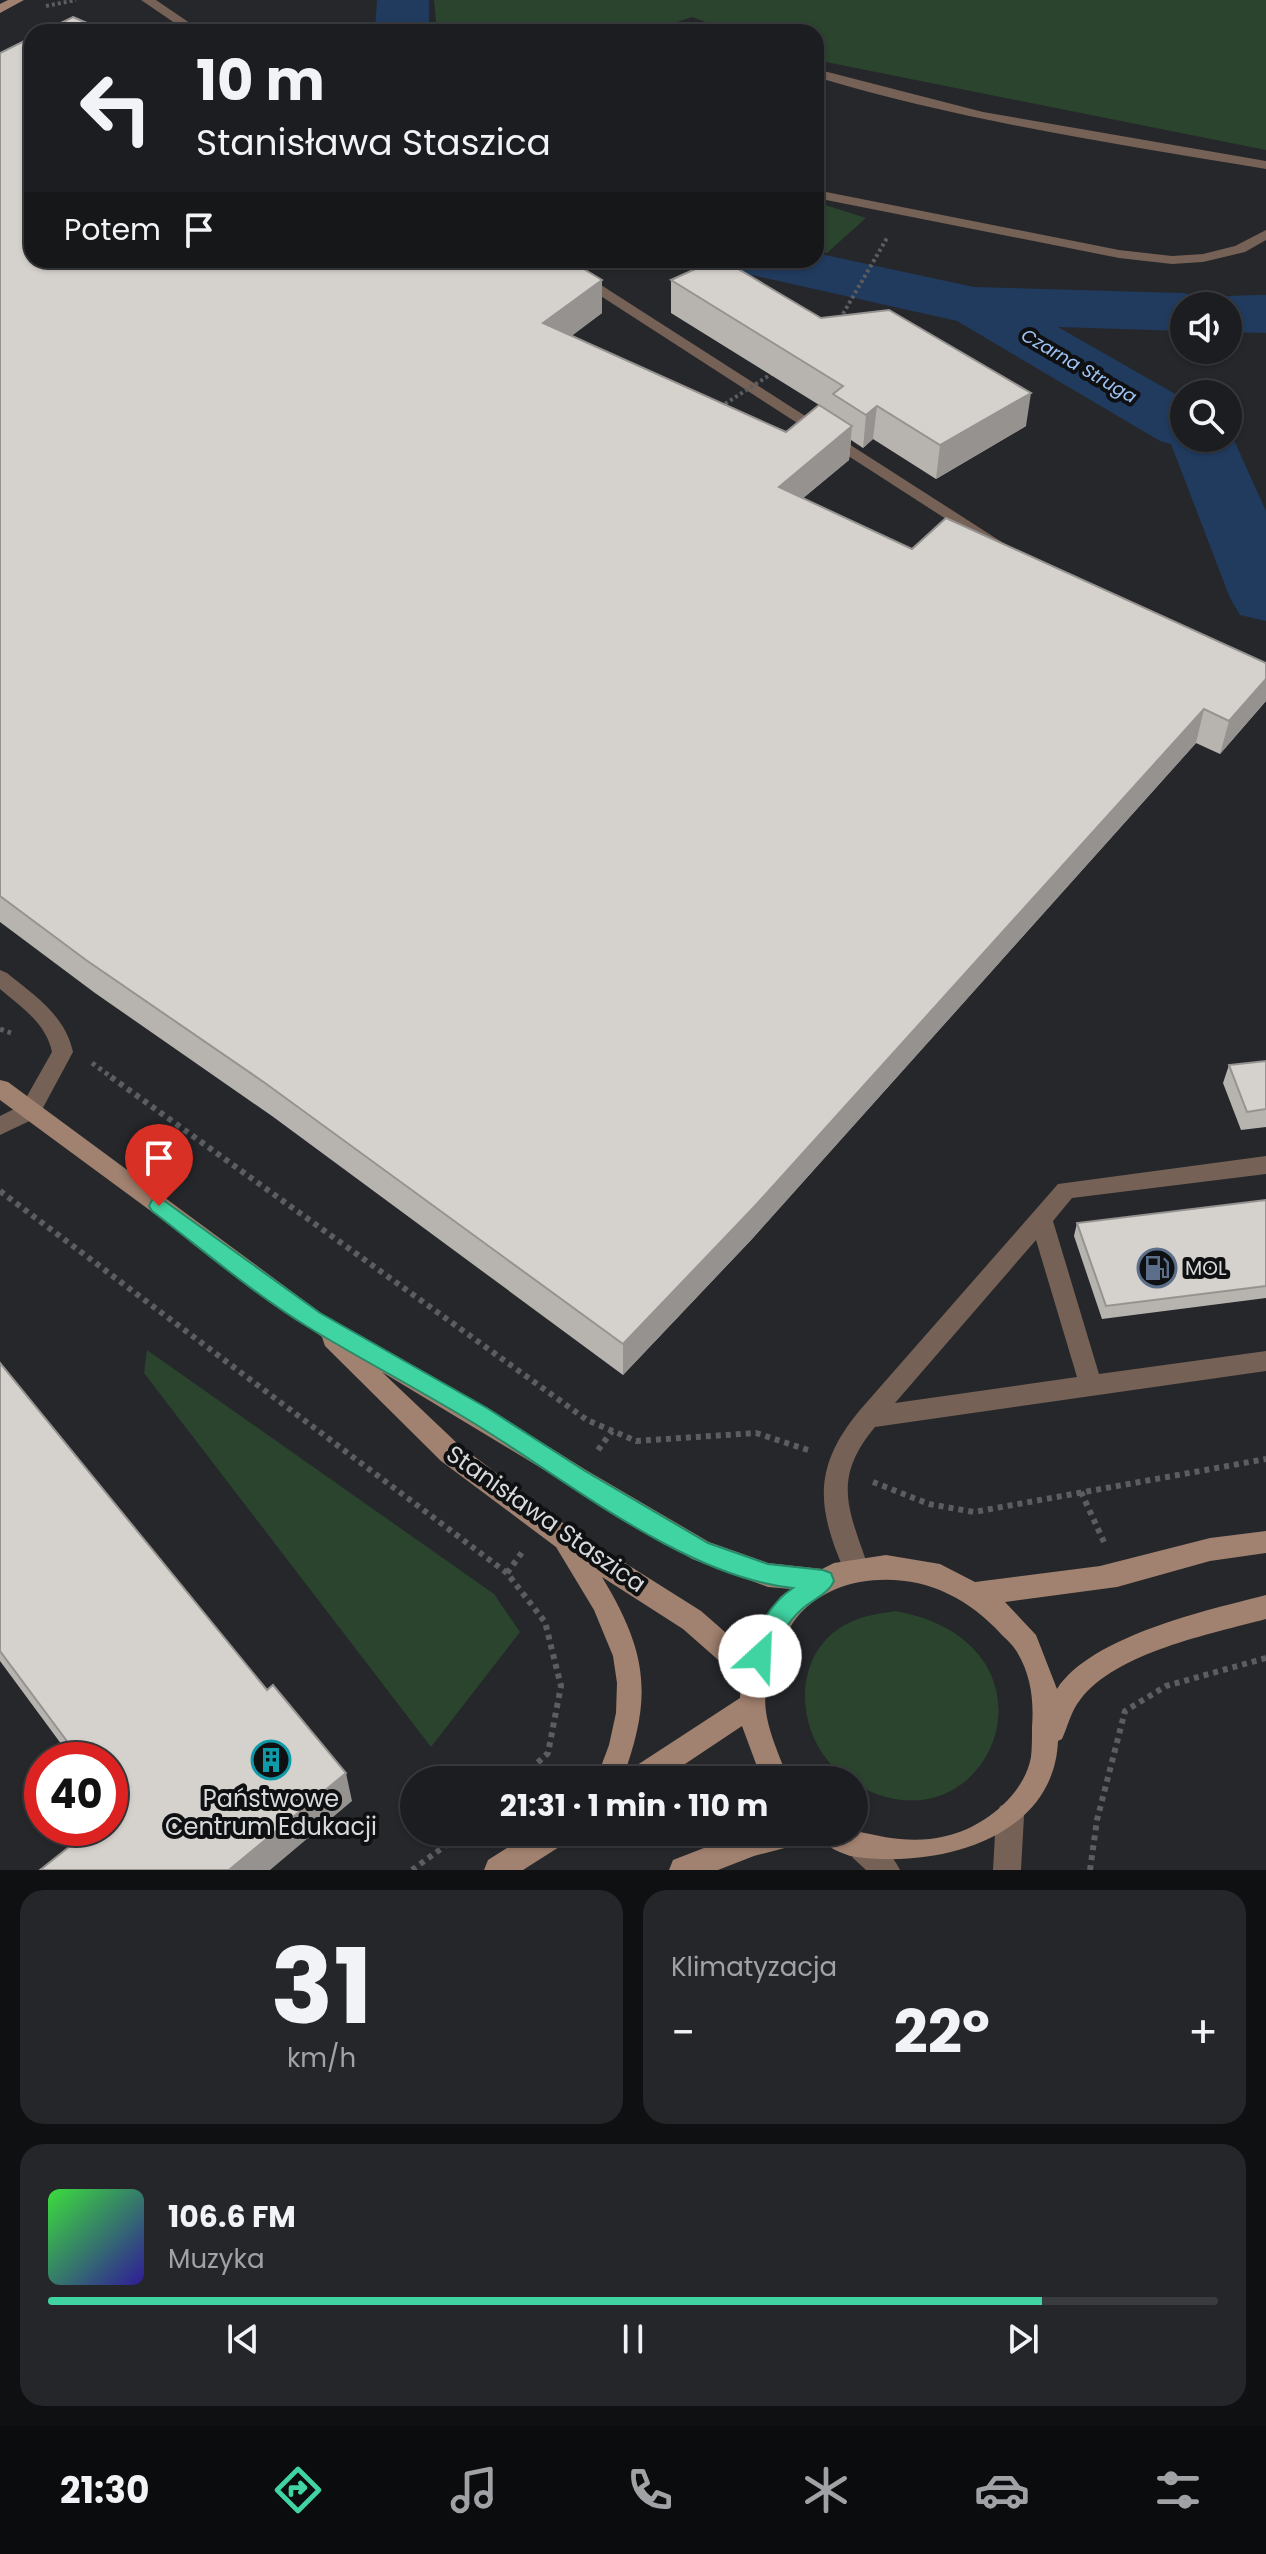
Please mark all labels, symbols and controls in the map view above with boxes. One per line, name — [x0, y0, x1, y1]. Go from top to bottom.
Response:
text: 10 m — [196, 41, 325, 120]
icon: left — [64, 56, 168, 160]
text: Stanisława Staszica — [196, 117, 551, 168]
text: Potem — [64, 208, 161, 251]
icon: arrive — [177, 208, 221, 252]
map controls — [1170, 292, 1242, 452]
button: sound — [1170, 292, 1242, 364]
water label: Czarna Struga — [1017, 322, 1142, 409]
button: search — [1170, 380, 1242, 452]
pin — [125, 1124, 193, 1206]
icon: arrive — [137, 1136, 181, 1180]
fuel station icon: MOL — [1136, 1247, 1178, 1289]
place label: MOL — [1185, 1254, 1227, 1282]
street label: Stanisława Staszica — [440, 1437, 653, 1600]
position arrow — [718, 1614, 802, 1698]
building icon: Państwowe Centrum Edukacji — [250, 1739, 292, 1781]
speed limit sign: 40 — [24, 1742, 128, 1846]
place label: Państwowe Centrum Edukacji — [165, 1782, 377, 1843]
text: 21:31 · 1 min · 110 m — [500, 1784, 768, 1827]
text: 31 — [270, 1914, 373, 2059]
text: Klimatyzacja — [671, 1949, 837, 1985]
text: 22° — [893, 1990, 990, 2074]
text: − — [671, 2002, 695, 2063]
text: + — [1188, 2002, 1218, 2063]
text: km/h — [287, 2040, 356, 2076]
text: 106.6 FM — [168, 2195, 296, 2238]
text: Muzyka — [168, 2241, 264, 2277]
icon: previous — [221, 2317, 265, 2361]
icon: pause — [611, 2317, 655, 2361]
icon: next — [1001, 2317, 1045, 2361]
icon: directions — [270, 2462, 326, 2518]
icon: music — [446, 2462, 502, 2518]
icon: phone — [622, 2462, 678, 2518]
icon: climate — [798, 2462, 854, 2518]
icon: car — [974, 2462, 1030, 2518]
icon: filters — [1150, 2462, 1206, 2518]
text: 21:30 — [60, 2465, 150, 2516]

